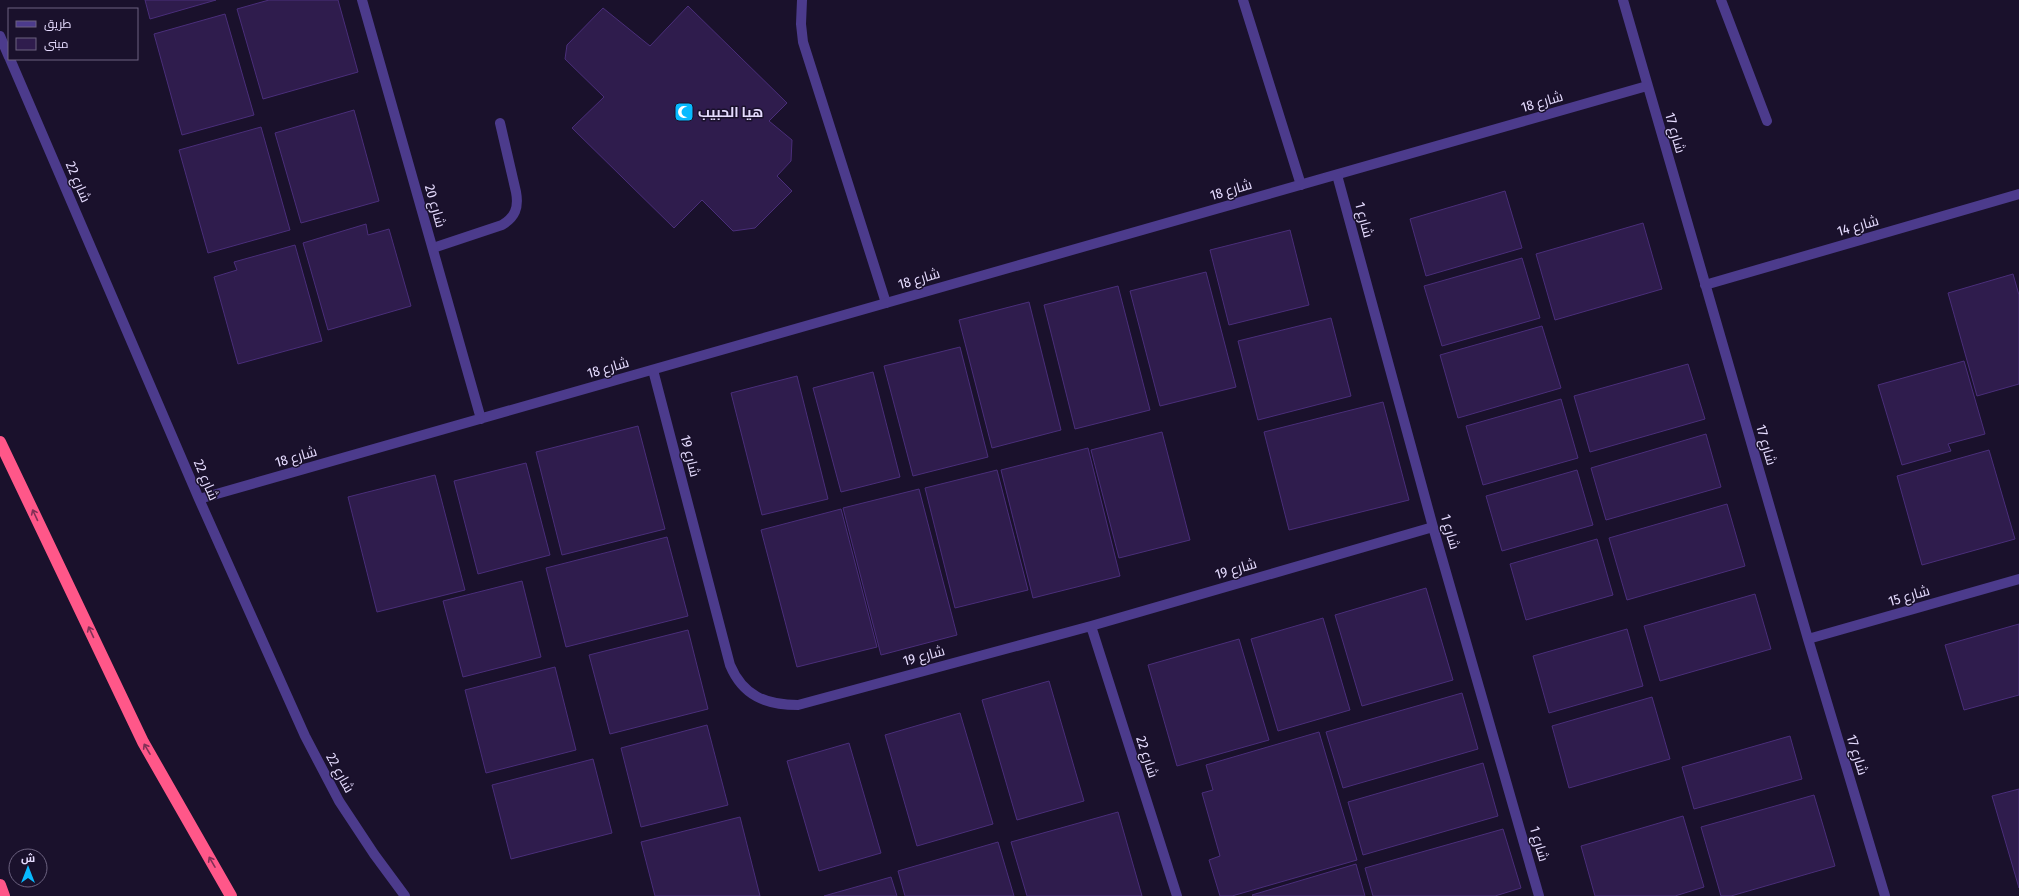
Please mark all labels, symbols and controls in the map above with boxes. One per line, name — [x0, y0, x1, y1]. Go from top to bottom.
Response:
legend — [8, 8, 138, 60]
text: طريق — [44, 17, 72, 31]
text: مبنى — [44, 37, 69, 51]
street label: شارع 18 — [1519, 88, 1565, 116]
mosque icon: هيا الحبيب — [673, 101, 695, 123]
place label: هيا الحبيب — [698, 104, 763, 121]
street label: شارع 17 — [1661, 111, 1689, 155]
street label: شارع 22 — [62, 159, 94, 205]
street label: شارع 18 — [1208, 176, 1254, 204]
street label: شارع 20 — [421, 183, 449, 229]
street label: شارع 1 — [1351, 200, 1377, 240]
street label: شارع 14 — [1835, 212, 1881, 240]
street label: شارع 18 — [896, 265, 942, 293]
street label: شارع 18 — [585, 354, 631, 382]
street label: شارع 17 — [1752, 423, 1780, 467]
street label: شارع 19 — [677, 433, 703, 479]
street label: شارع 18 — [273, 443, 319, 471]
street label: شارع 22 — [190, 457, 222, 503]
one-way arrow — [31, 509, 38, 521]
street label: شارع 1 — [1437, 512, 1463, 552]
street label: شارع 19 — [1213, 555, 1259, 583]
street label: شارع 15 — [1886, 582, 1932, 610]
one-way arrow — [87, 627, 94, 639]
street label: شارع 19 — [901, 642, 947, 670]
street label: شارع 17 — [1843, 733, 1871, 777]
street label: شارع 22 — [1132, 734, 1162, 780]
one-way arrow — [142, 744, 150, 756]
street label: شارع 22 — [322, 750, 358, 796]
street label: شارع 1 — [1526, 824, 1552, 864]
north arrow — [8, 848, 48, 888]
text: ش — [21, 852, 35, 865]
one-way arrow — [207, 856, 215, 868]

